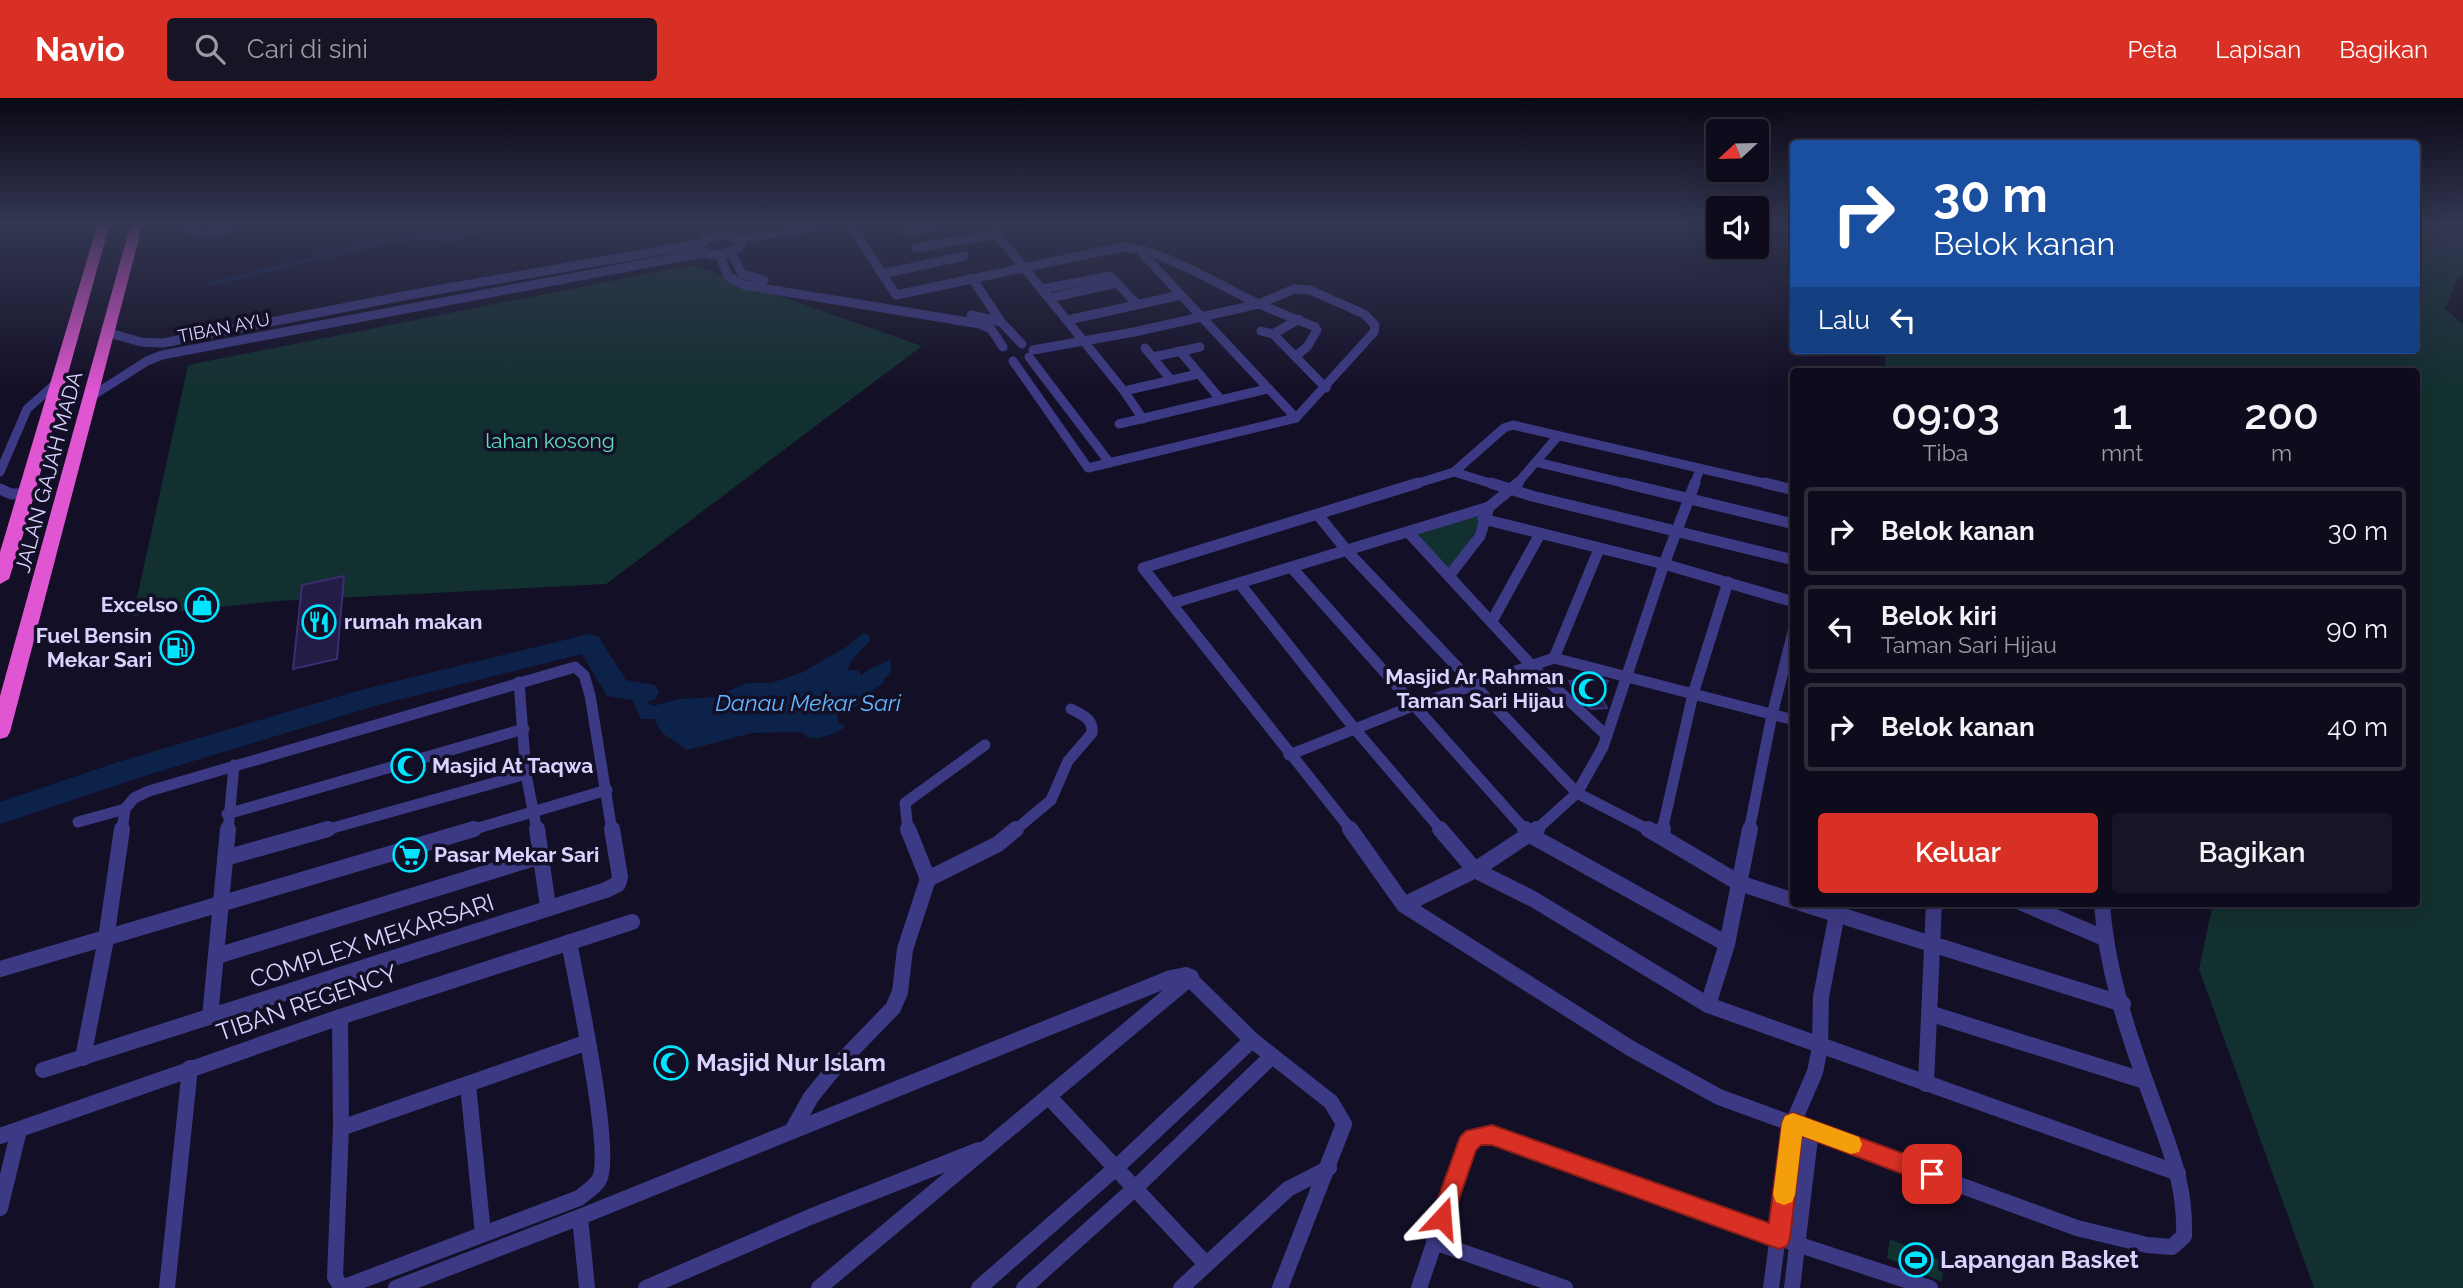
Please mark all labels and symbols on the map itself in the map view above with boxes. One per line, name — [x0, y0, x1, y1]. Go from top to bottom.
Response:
north arrow — [1706, 119, 1769, 182]
street label: TIBAN AYU — [176, 308, 272, 347]
street label: JALAN GAJAH MADA — [10, 369, 87, 575]
park label: lahan kosong — [485, 428, 615, 453]
shop icon: Excelso — [183, 586, 221, 624]
place label: Excelso — [101, 592, 178, 617]
restaurant icon: rumah makan — [300, 603, 338, 641]
place label: rumah makan — [344, 609, 482, 634]
place label: Fuel Bensin Mekar Sari — [36, 623, 152, 672]
fuel station icon: Fuel Bensin Mekar Sari — [158, 629, 196, 667]
place label: Masjid Ar Rahman Taman Sari Hijau — [1385, 664, 1564, 713]
mosque icon: Masjid Ar Rahman Taman Sari Hijau — [1570, 670, 1608, 708]
water label: Danau Mekar Sari — [715, 689, 902, 716]
mosque icon: Masjid At Taqwa — [389, 747, 427, 785]
place label: Masjid At Taqwa — [432, 753, 593, 778]
supermarket icon: Pasar Mekar Sari — [391, 836, 429, 874]
place label: Pasar Mekar Sari — [434, 842, 599, 867]
street label: COMPLEX MEKARSARI — [246, 887, 498, 994]
street label: TIBAN REGENCY — [213, 958, 401, 1047]
mosque icon: Masjid Nur Islam — [652, 1044, 690, 1082]
place label: Masjid Nur Islam — [696, 1048, 886, 1077]
pin — [1902, 1144, 1962, 1204]
position arrow — [1405, 1181, 1479, 1255]
sports icon: Lapangan Basket — [1897, 1241, 1935, 1279]
place label: Lapangan Basket — [1940, 1245, 2139, 1274]

